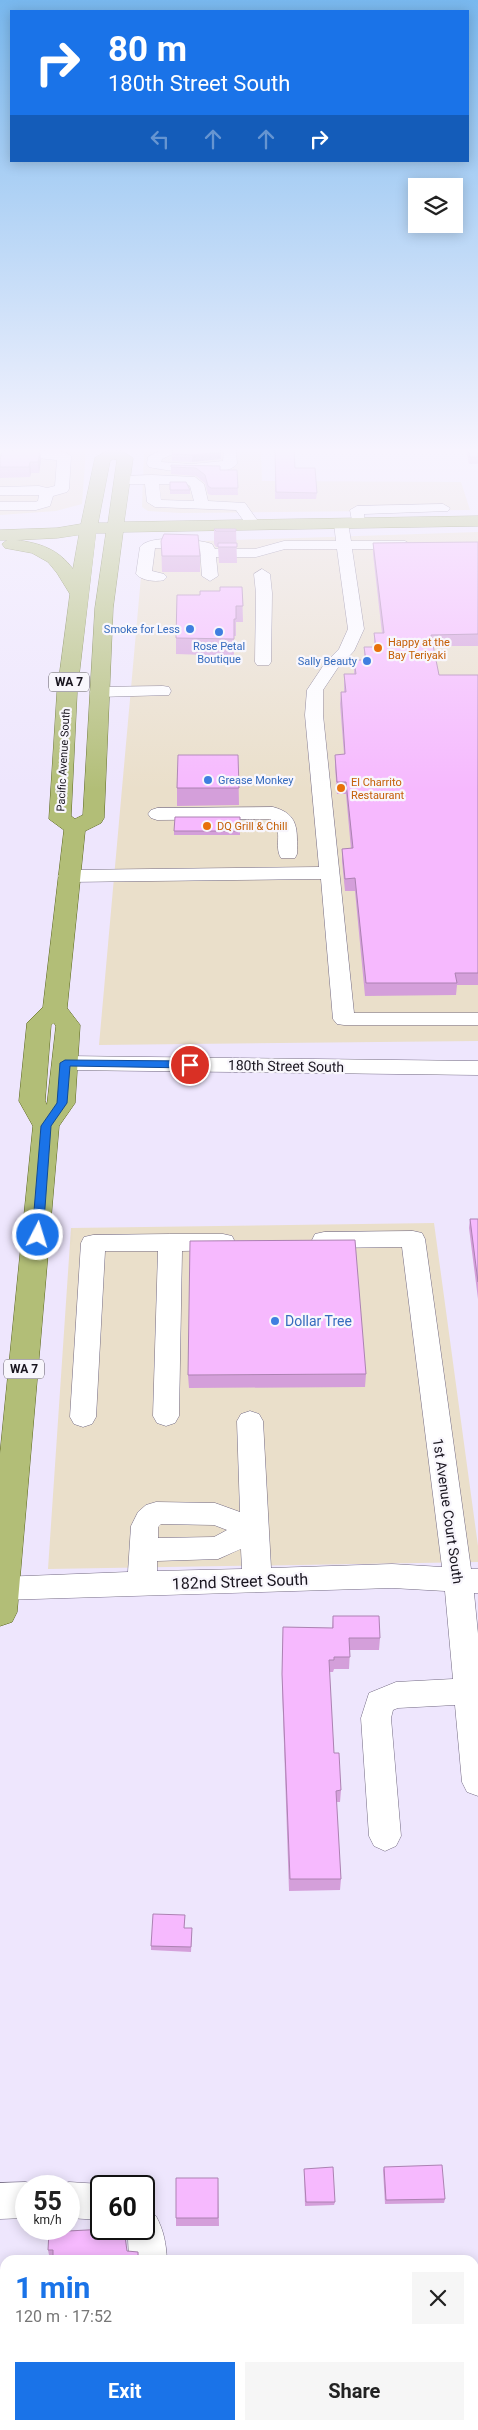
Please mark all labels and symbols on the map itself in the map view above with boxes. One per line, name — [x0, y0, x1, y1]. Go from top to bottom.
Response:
place label: Smoke for Less — [104, 623, 180, 636]
marker: Smoke for Less — [184, 623, 196, 635]
marker: Rose Petal Boutique — [213, 626, 225, 638]
place label: Happy at the Bay Teriyaki — [388, 636, 450, 662]
place label: Rose Petal Boutique — [193, 640, 245, 666]
marker: Happy at the Bay Teriyaki — [372, 642, 384, 654]
place label: Sally Beauty — [298, 655, 358, 668]
marker: Sally Beauty — [361, 655, 373, 667]
road number: WA 7 — [49, 672, 89, 692]
street label: Pacific Avenue South — [54, 708, 73, 812]
marker: Grease Monkey — [202, 774, 214, 786]
place label: Grease Monkey — [218, 774, 294, 787]
place label: El Charrito Restaurant — [351, 776, 405, 802]
marker: El Charrito Restaurant — [335, 782, 347, 794]
marker: DQ Grill & Chill — [201, 820, 213, 832]
place label: DQ Grill & Chill — [217, 820, 287, 833]
pin — [169, 1044, 211, 1086]
street label: 180th Street South — [228, 1057, 344, 1075]
position arrow — [11, 1208, 63, 1260]
place label: Dollar Tree — [285, 1313, 352, 1329]
marker: Dollar Tree — [269, 1315, 281, 1327]
road number: WA 7 — [4, 1360, 44, 1378]
street label: 1st Avenue Court South — [430, 1437, 466, 1585]
street label: 182nd Street South — [171, 1570, 309, 1593]
speed limit sign: 60 — [90, 2175, 155, 2240]

